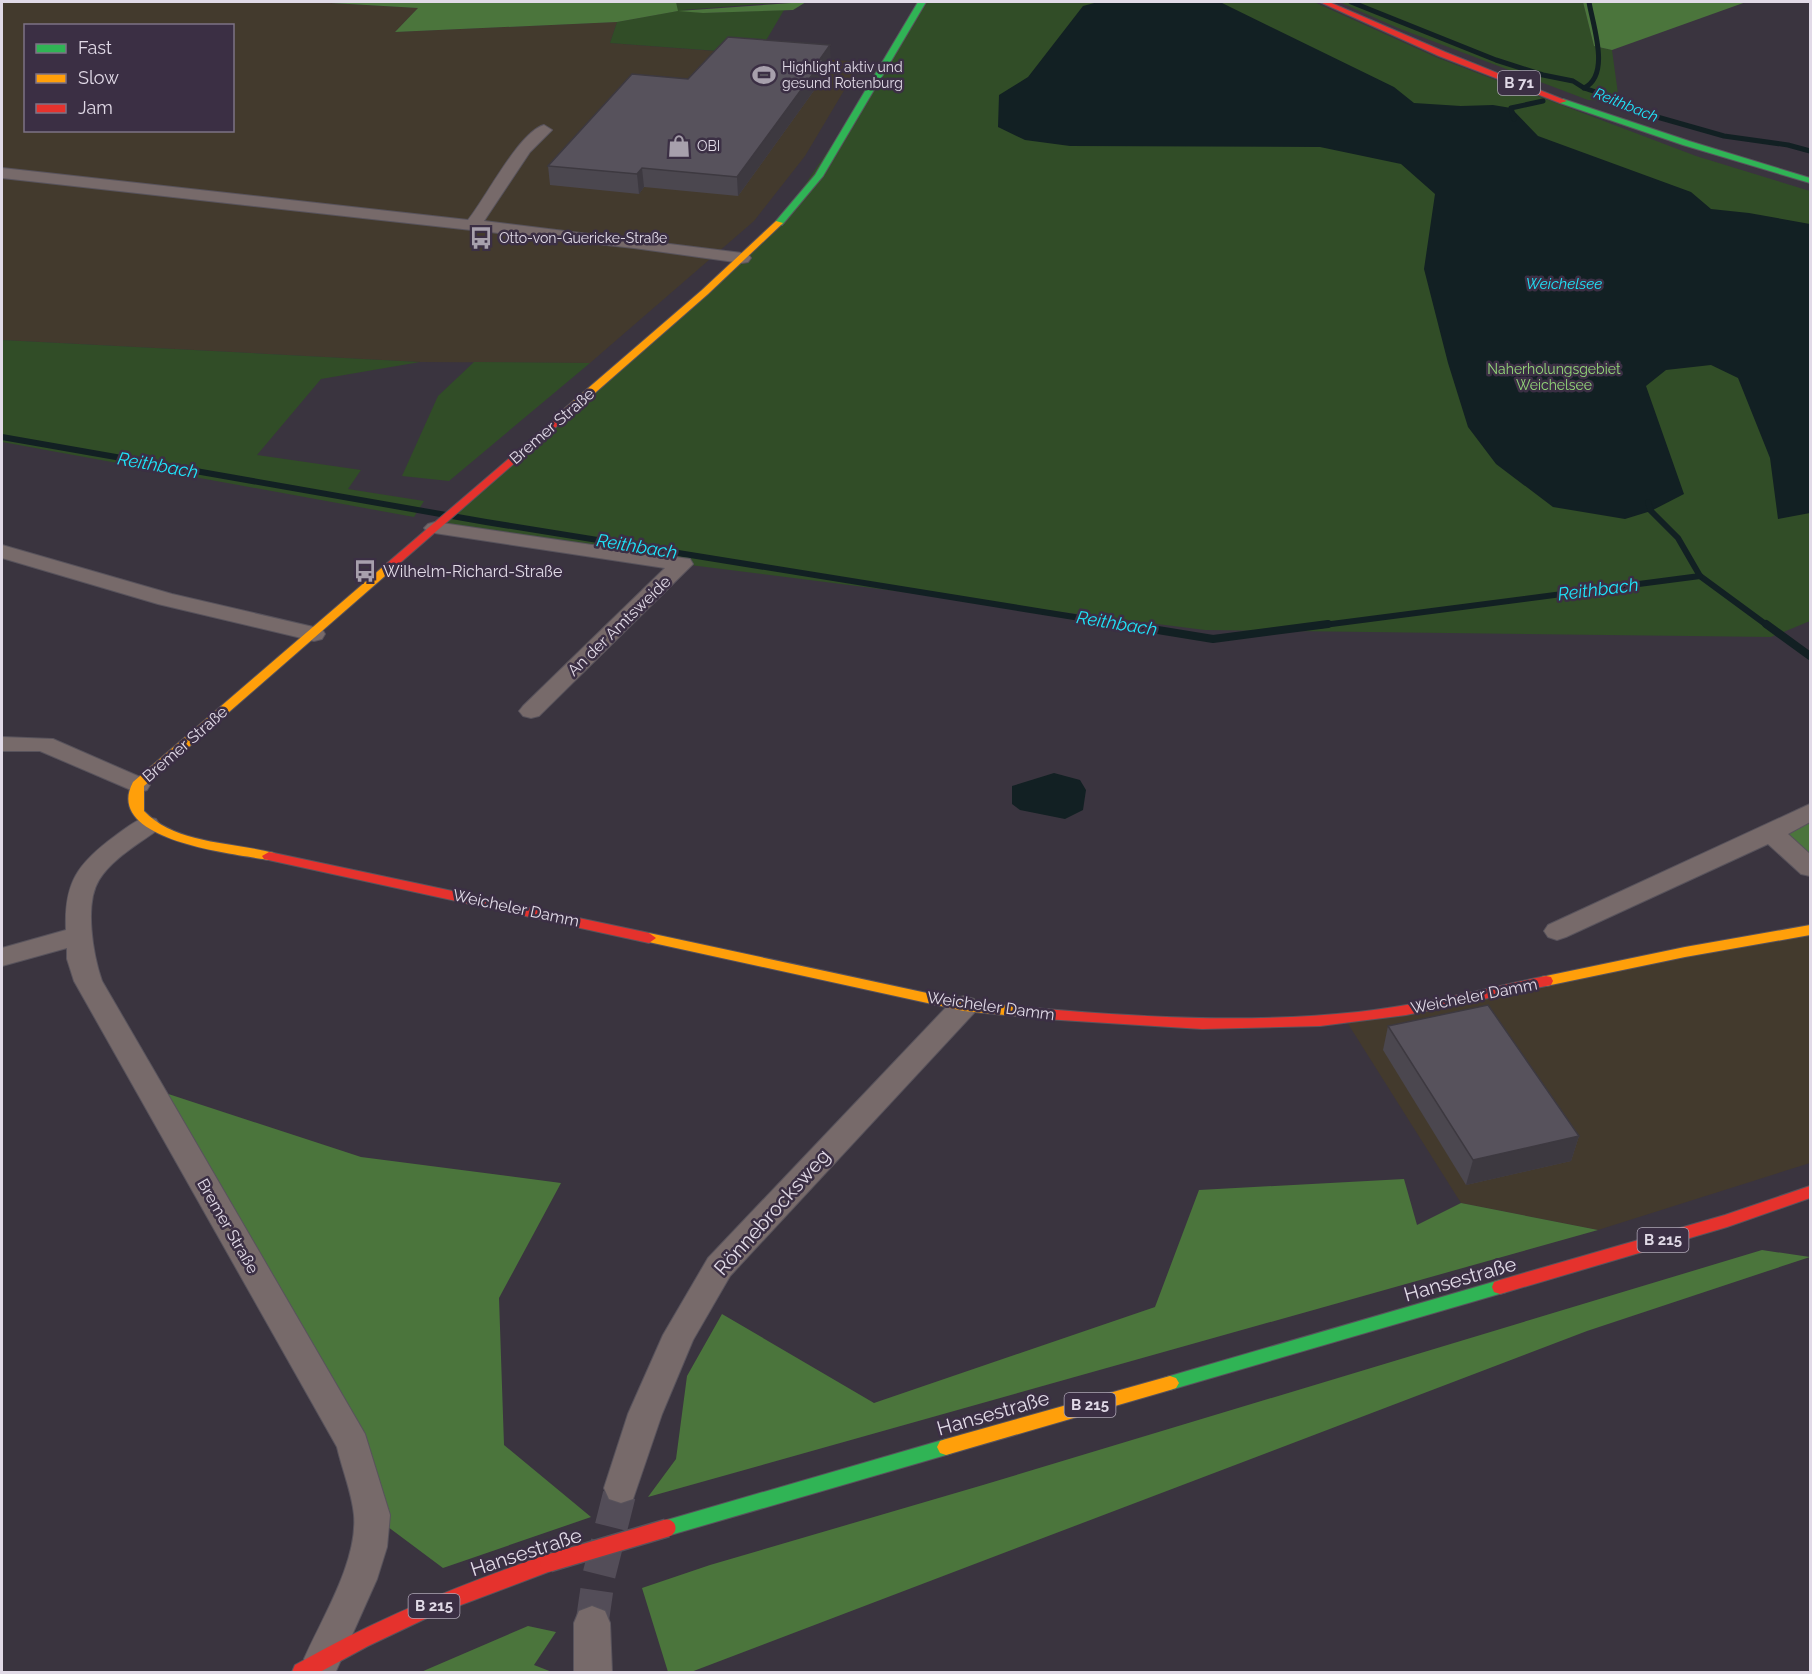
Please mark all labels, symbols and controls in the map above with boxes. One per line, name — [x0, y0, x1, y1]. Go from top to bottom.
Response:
legend — [24, 24, 234, 132]
text: Fast — [78, 37, 112, 58]
place label: Highlight aktiv und gesund Rotenburg — [782, 59, 903, 91]
sports icon: Highlight aktiv und gesund Rotenburg — [751, 62, 777, 88]
text: Slow — [78, 67, 119, 88]
road number: B 71 — [1498, 71, 1540, 95]
water label: Reithbach — [1591, 84, 1661, 126]
text: Jam — [78, 97, 113, 118]
shop icon: OBI — [666, 133, 692, 159]
place label: OBI — [697, 138, 720, 154]
bus stop icon: Otto-von-Guericke-Straße — [468, 225, 494, 251]
place label: Otto-von-Guericke-Straße — [499, 230, 667, 246]
water label: Weichelsee — [1526, 275, 1602, 293]
park label: Naherholungsgebiet Weichelsee — [1487, 361, 1621, 393]
street label: Bremer Straße — [506, 384, 598, 468]
water label: Reithbach — [116, 448, 200, 482]
water label: Reithbach — [595, 529, 679, 563]
bus stop icon: Wilhelm-Richard-Straße — [352, 558, 378, 584]
place label: Wilhelm-Richard-Straße — [383, 562, 562, 581]
street label: An der Amtsweide — [564, 572, 674, 680]
water label: Reithbach — [1556, 574, 1640, 604]
water label: Reithbach — [1075, 606, 1159, 640]
street label: Bremer Straße — [139, 702, 231, 786]
street label: Weicheler Damm — [451, 885, 581, 931]
street label: Weicheler Damm — [1409, 974, 1539, 1018]
street label: Weicheler Damm — [926, 988, 1056, 1024]
street label: Rönnebrocksweg — [709, 1144, 835, 1280]
street label: Bremer Straße — [193, 1175, 263, 1277]
road number: B 215 — [1638, 1228, 1688, 1252]
street label: Hansestraße — [1401, 1251, 1519, 1306]
street label: Hansestraße — [934, 1385, 1052, 1440]
road number: B 215 — [1064, 1393, 1116, 1417]
street label: Hansestraße — [467, 1523, 585, 1581]
road number: B 215 — [408, 1594, 460, 1618]

